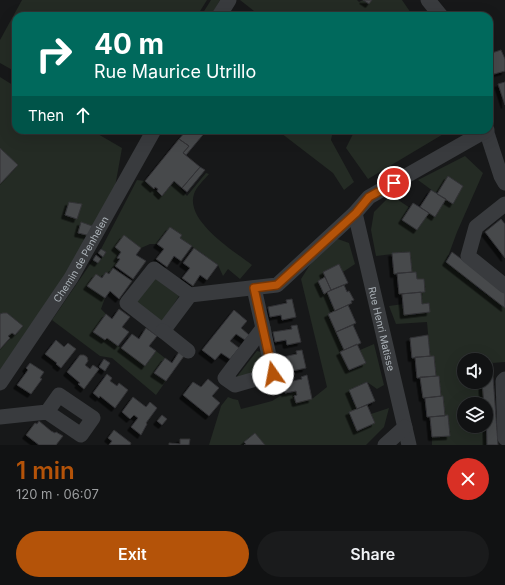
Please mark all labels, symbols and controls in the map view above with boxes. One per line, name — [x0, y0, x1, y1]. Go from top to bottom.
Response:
text: 40 m — [94, 27, 164, 61]
icon: right — [28, 28, 80, 80]
text: Rue Maurice Utrillo — [94, 61, 256, 82]
icon: ahead — [72, 104, 94, 126]
text: Then — [28, 106, 64, 125]
pin — [377, 166, 411, 200]
icon: arrive — [383, 172, 405, 194]
street label: Chemin de Penhelen — [51, 214, 111, 304]
street label: Rue Henri Matisse — [366, 286, 398, 372]
position arrow — [252, 353, 294, 395]
map controls — [457, 353, 493, 433]
button: sound — [457, 353, 493, 389]
button: layers — [457, 397, 493, 433]
text: 1 min — [16, 456, 75, 485]
button: close — [447, 458, 489, 500]
text: 120 m · 06:07 — [16, 486, 99, 502]
button: Exit — [16, 531, 249, 577]
button: Share — [257, 531, 489, 577]

